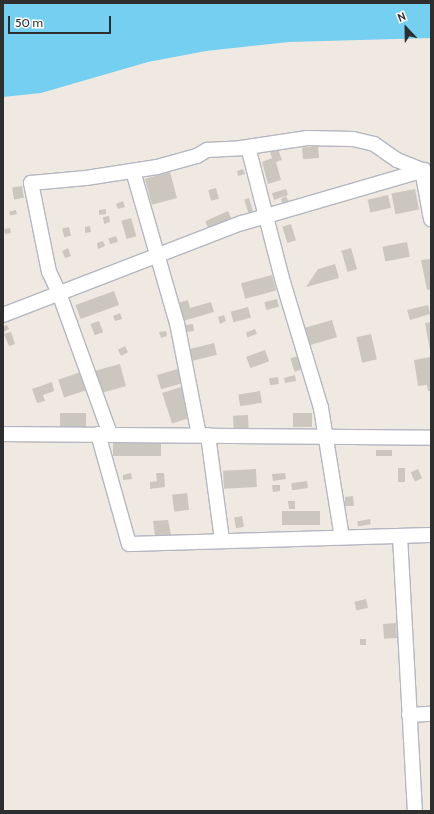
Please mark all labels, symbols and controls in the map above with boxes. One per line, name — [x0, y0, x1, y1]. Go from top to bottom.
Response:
scale bar — [10, 8, 113, 34]
north arrow — [386, 8, 426, 48]
text: N — [395, 9, 408, 25]
text: 50 m — [15, 15, 43, 30]

